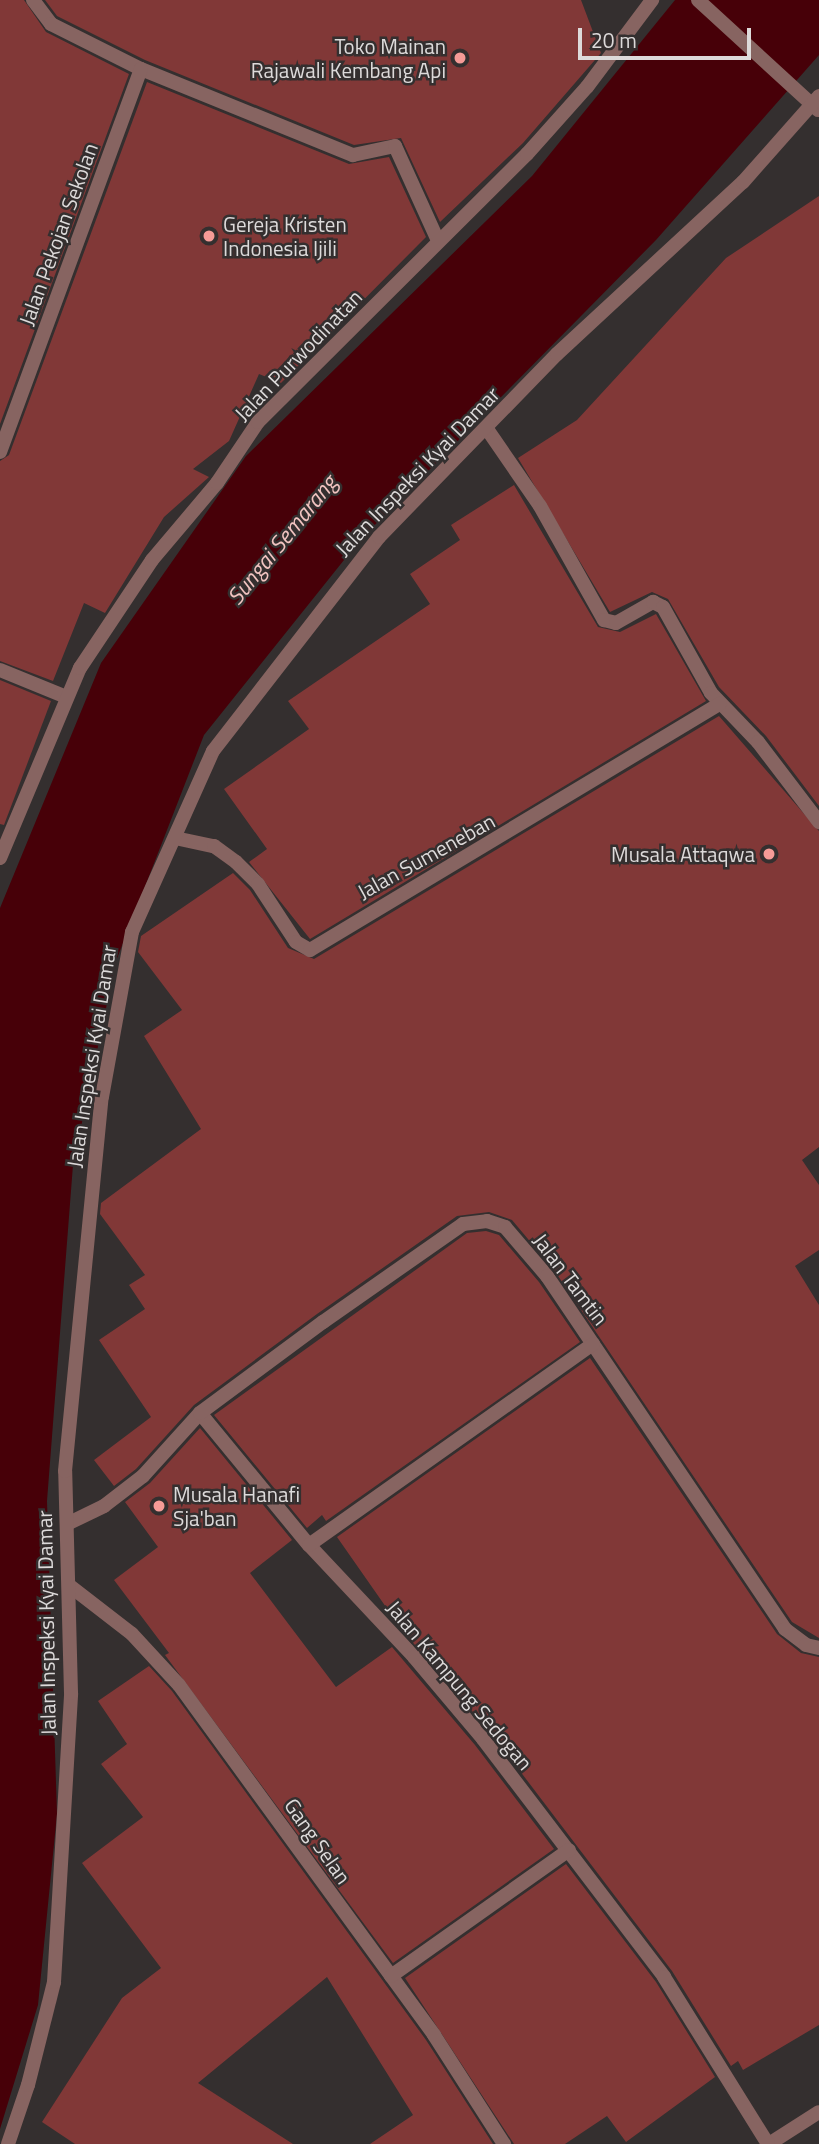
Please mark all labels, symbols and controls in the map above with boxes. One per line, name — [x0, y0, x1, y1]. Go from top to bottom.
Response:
scale bar — [581, 14, 754, 58]
text: 20 m — [591, 24, 637, 56]
place label: Toko Mainan Rajawali Kembang Api — [251, 33, 446, 83]
marker: Toko Mainan Rajawali Kembang Api — [452, 50, 468, 66]
street label: Jalan Pekojan Sekolan — [13, 139, 103, 329]
place label: Gereja Kristen Indonesia Ijili — [223, 211, 347, 261]
marker: Gereja Kristen Indonesia Ijili — [201, 228, 217, 244]
street label: Jalan Purwodinatan — [229, 284, 367, 426]
street label: Jalan Inspeksi Kyai Damar — [330, 381, 504, 561]
water label: Sungai Semarang — [221, 470, 343, 610]
street label: Jalan Sumeneban — [353, 808, 499, 904]
place label: Musala Attaqwa — [611, 841, 755, 867]
marker: Musala Attaqwa — [761, 846, 777, 862]
street label: Jalan Inspeksi Kyai Damar — [61, 943, 121, 1169]
street label: Jalan Tamtin — [528, 1228, 614, 1330]
place label: Musala Hanafi Sja'ban — [173, 1481, 300, 1531]
marker: Musala Hanafi Sja'ban — [151, 1498, 167, 1514]
street label: Jalan Inspeksi Kyai Damar — [31, 1510, 61, 1736]
street label: Jalan Kampung Sedogan — [382, 1595, 538, 1775]
street label: Gang Selan — [279, 1793, 357, 1889]

